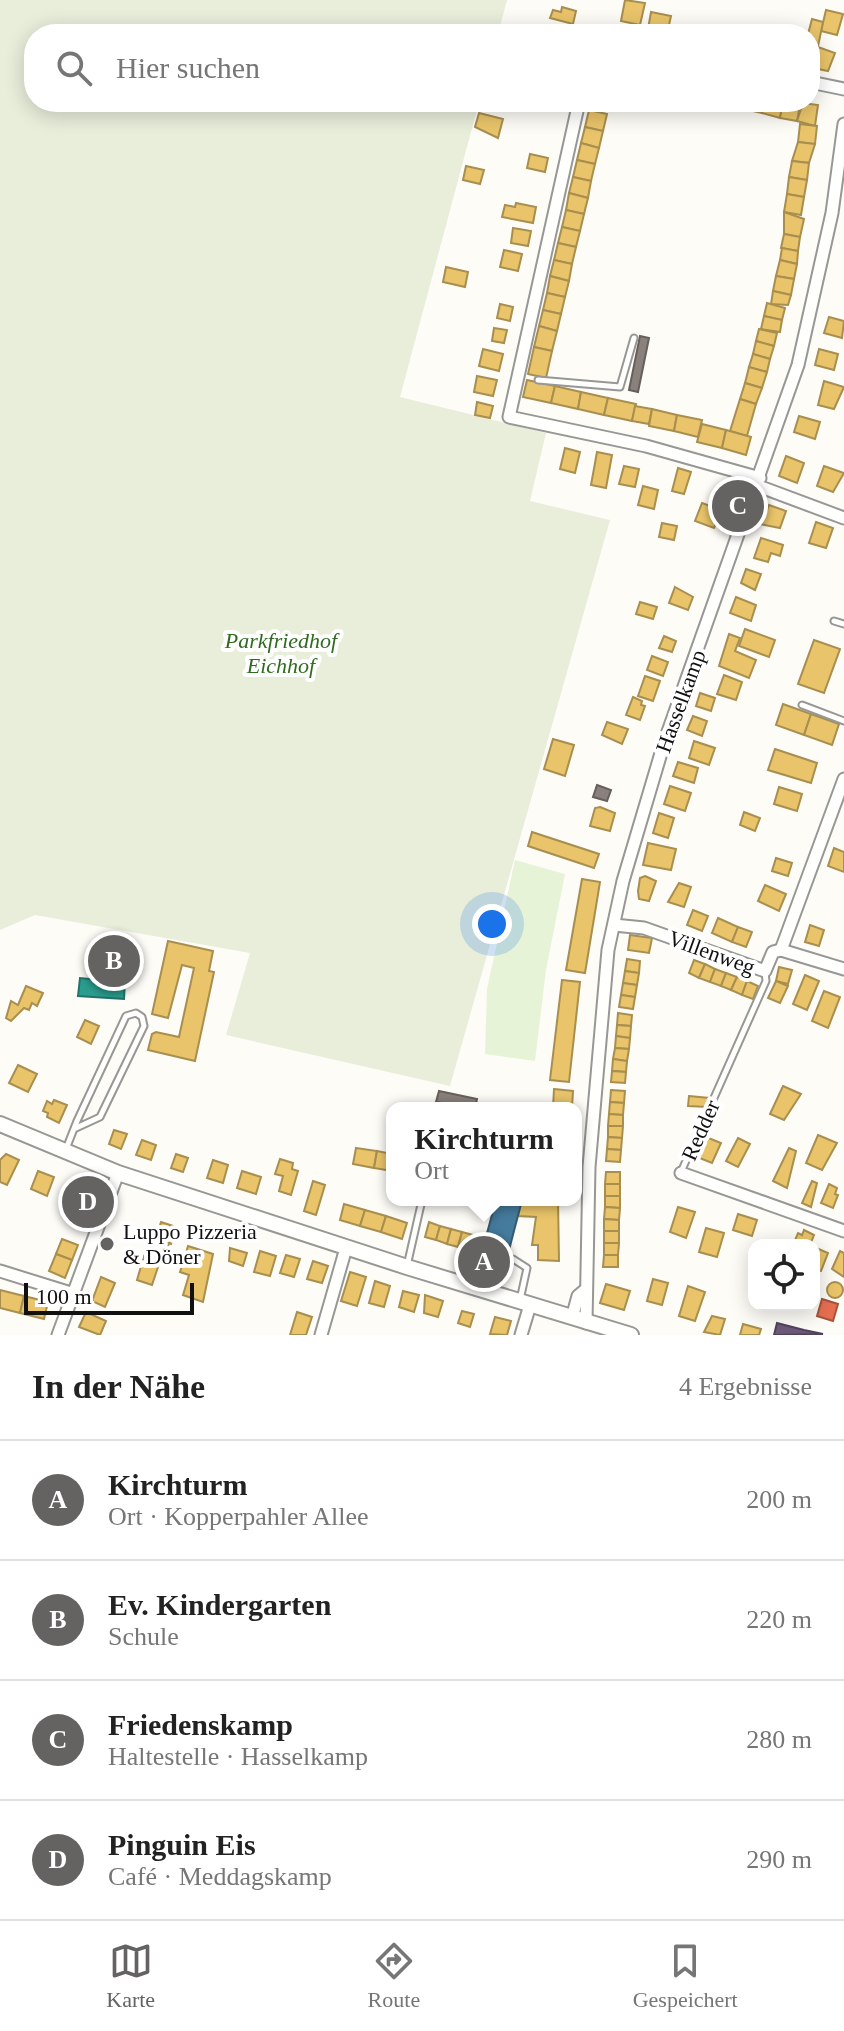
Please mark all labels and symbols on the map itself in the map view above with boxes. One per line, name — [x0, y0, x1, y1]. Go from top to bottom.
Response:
pin: C — [712, 476, 764, 536]
park label: Parkfriedhof Eichhof — [224, 628, 340, 678]
street label: Hasselkamp — [650, 646, 711, 756]
your location — [472, 904, 512, 944]
street label: Villenweg — [665, 925, 759, 980]
pin: B — [88, 931, 140, 991]
street label: Redder — [676, 1095, 725, 1164]
pin: D — [62, 1172, 114, 1232]
place label: Luppo Pizzeria & Döner — [123, 1219, 257, 1269]
pin: A — [458, 1232, 510, 1292]
marker: Luppo Pizzeria & Döner — [98, 1235, 116, 1253]
scale bar — [24, 1279, 194, 1315]

